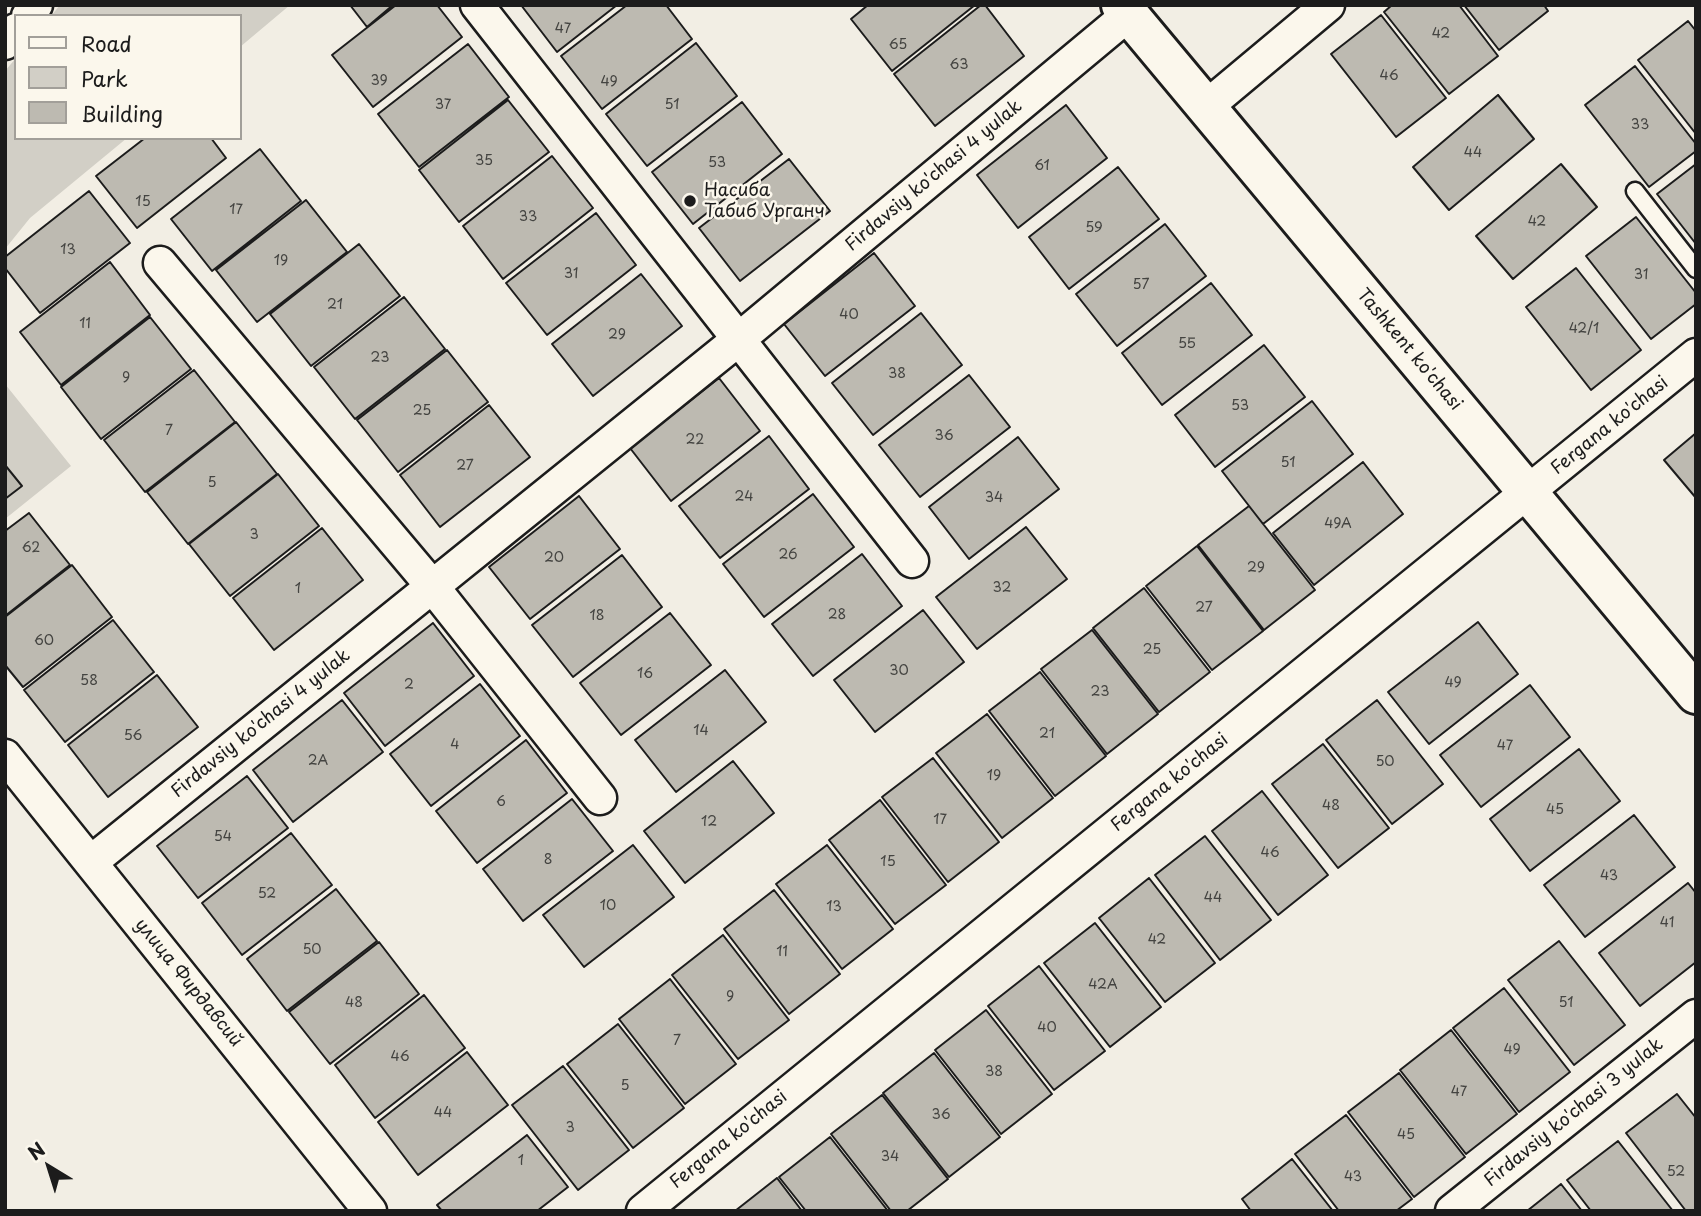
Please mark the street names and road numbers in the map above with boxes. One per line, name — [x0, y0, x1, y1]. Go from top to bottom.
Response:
street label: Firdavsiy ko'chasi 4 yulak — [841, 96, 1027, 256]
street label: Tashkent ko'chasi — [1352, 285, 1466, 415]
street label: Fergana ko'chasi — [1547, 372, 1673, 480]
street label: Firdavsiy ko'chasi 4 yulak — [167, 645, 355, 803]
street label: Fergana ko'chasi — [1107, 729, 1233, 837]
street label: улица Фирдавсий — [130, 915, 246, 1051]
street label: Firdavsiy ko'chasi 3 yulak — [1480, 1034, 1668, 1192]
street label: Fergana ko'chasi — [666, 1086, 792, 1194]

